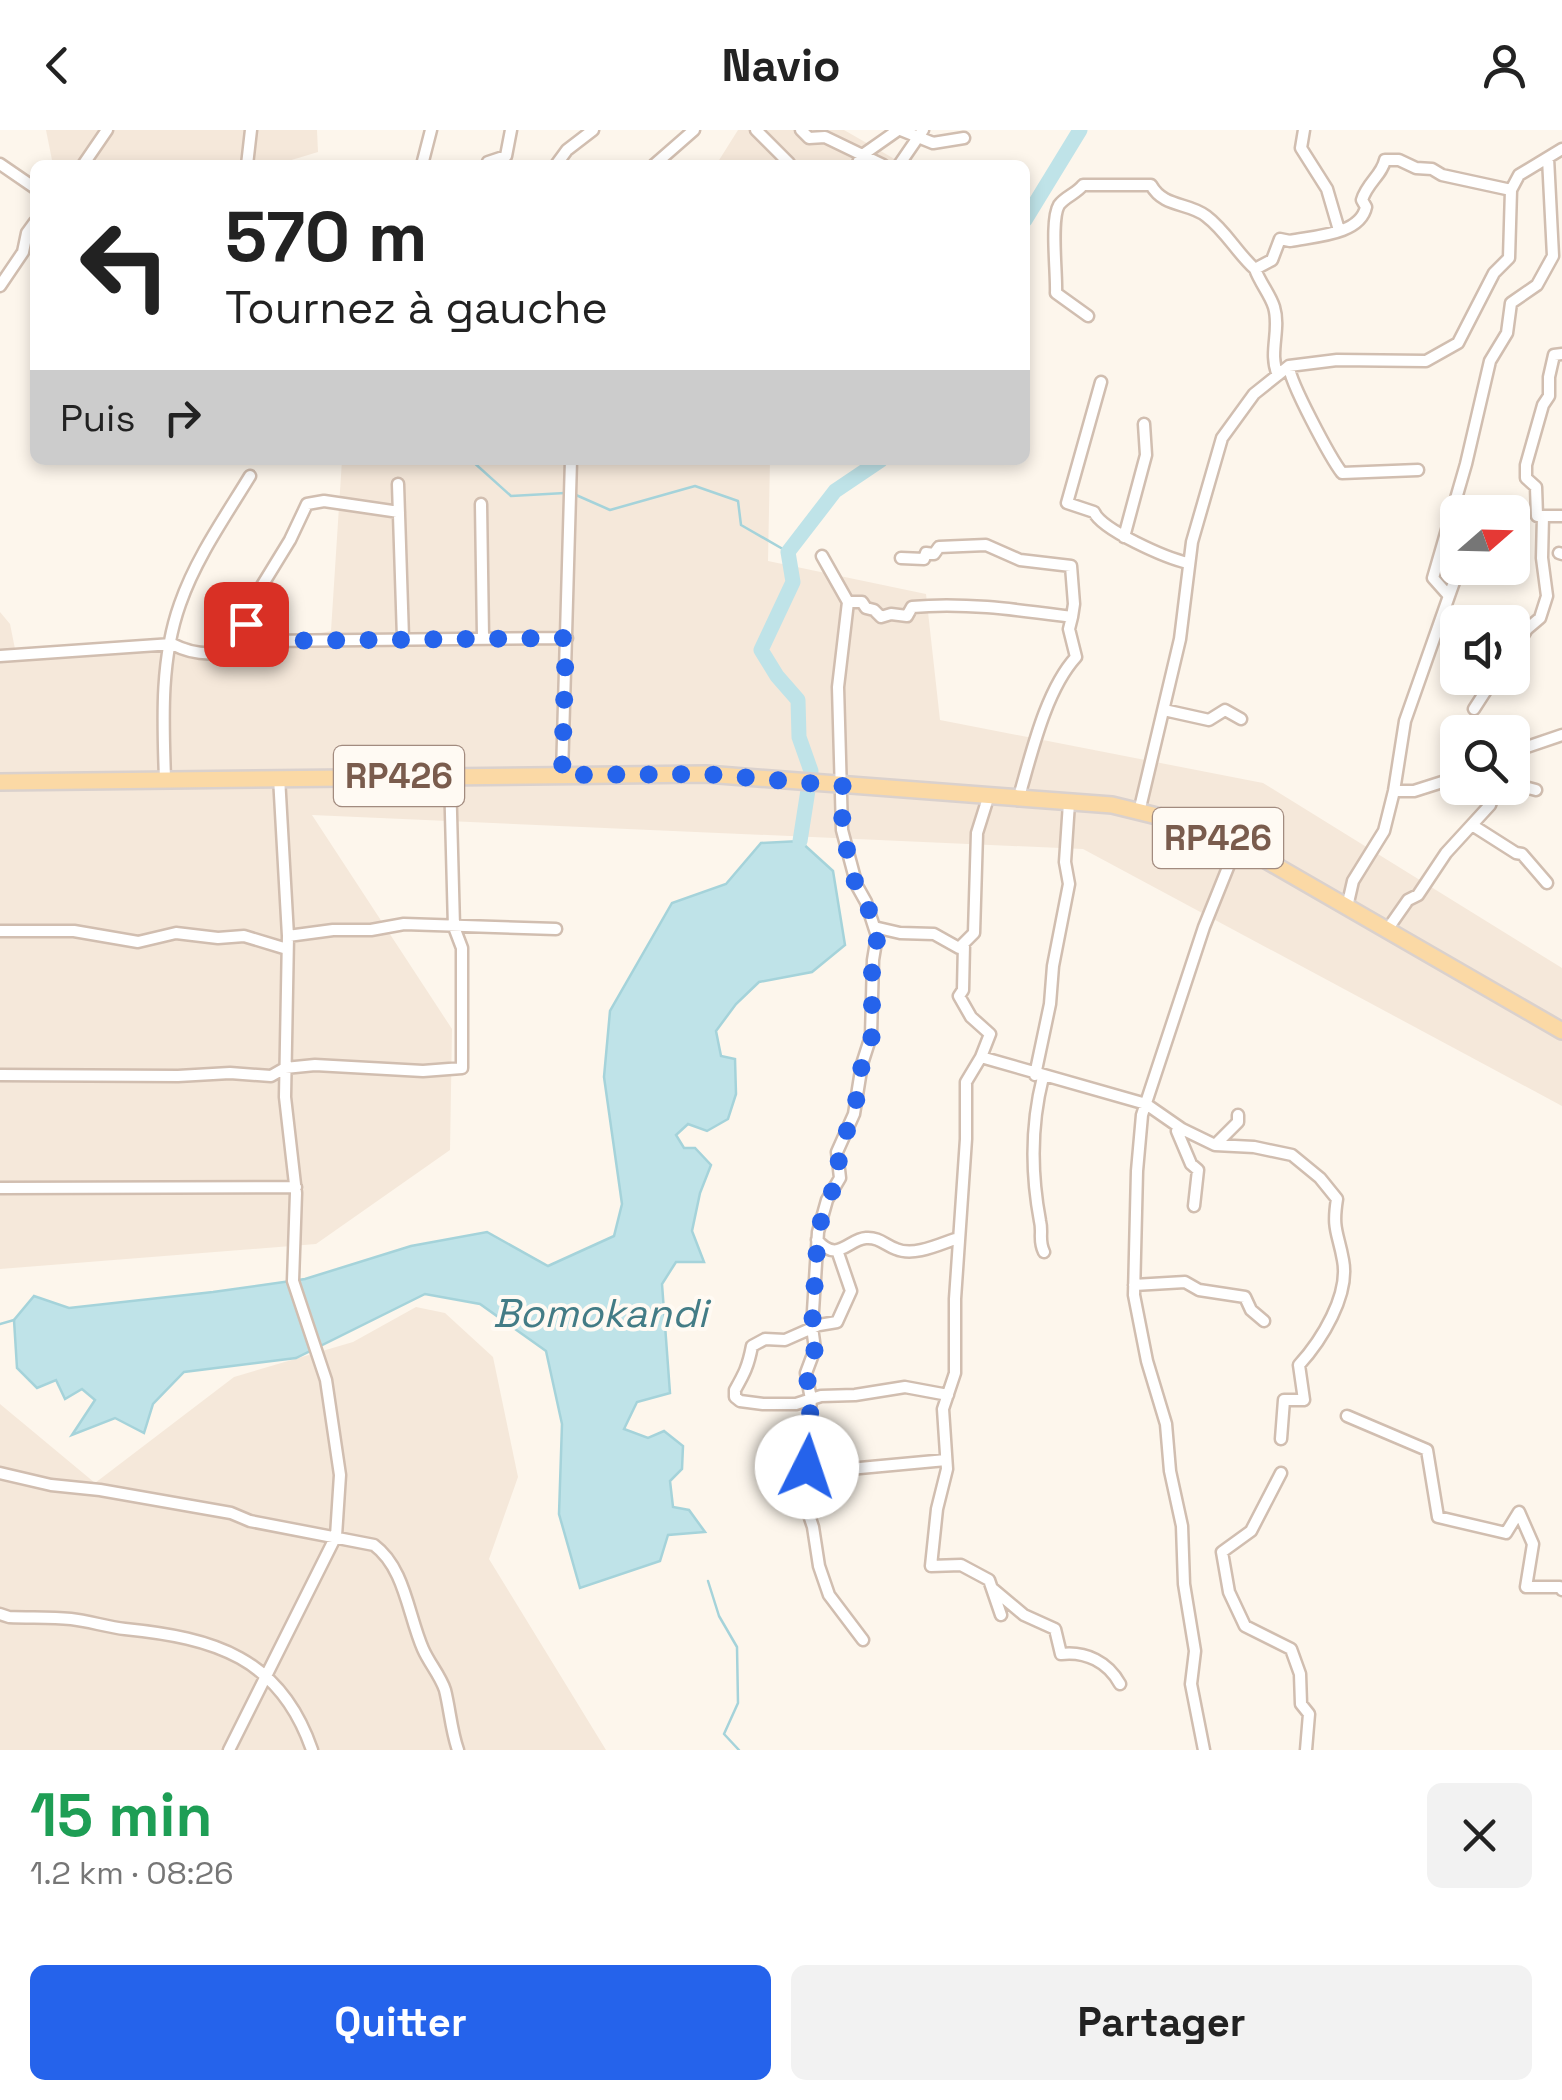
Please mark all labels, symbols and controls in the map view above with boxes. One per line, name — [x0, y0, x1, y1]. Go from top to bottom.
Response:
text: Navio — [721, 37, 841, 94]
icon: back — [30, 38, 85, 93]
icon: person — [1477, 38, 1532, 93]
text: 570 m — [225, 192, 428, 281]
icon: left — [60, 200, 190, 330]
text: Tournez à gauche — [225, 279, 608, 336]
icon: right — [155, 390, 210, 445]
text: Puis — [60, 394, 135, 442]
north arrow — [1440, 495, 1530, 585]
map controls — [1440, 495, 1530, 805]
pin — [204, 582, 289, 667]
icon: arrive — [219, 597, 274, 652]
button: sound — [1440, 605, 1530, 695]
button: search — [1440, 715, 1530, 805]
road number: RP426 — [334, 746, 464, 806]
road number: RP426 — [1153, 808, 1283, 868]
water label: Bomokandi — [493, 1288, 711, 1339]
position arrow — [755, 1415, 859, 1519]
text: 15 min — [30, 1777, 213, 1854]
button: close — [1427, 1783, 1532, 1888]
text: 1.2 km · 08:26 — [30, 1853, 234, 1893]
button: Quitter — [30, 1965, 771, 2080]
button: Partager — [791, 1965, 1532, 2080]

